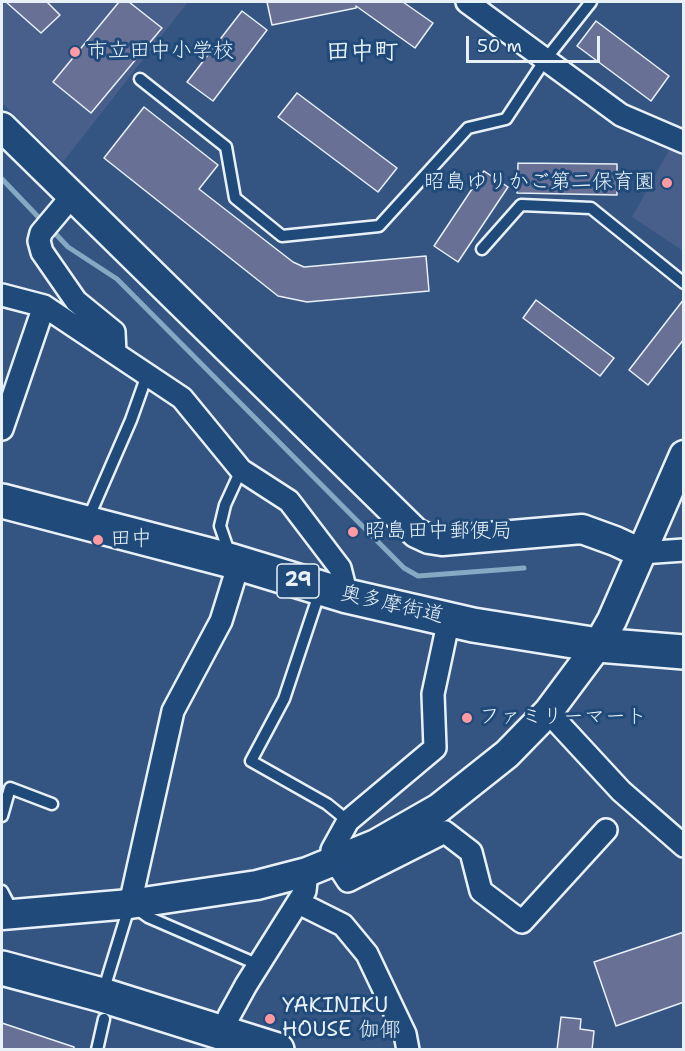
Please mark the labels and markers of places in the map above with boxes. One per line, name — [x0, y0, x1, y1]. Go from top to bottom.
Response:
place label: 市立田中小学校 — [87, 39, 234, 65]
marker: 市立田中小学校 — [68, 45, 82, 59]
place label: 昭島ゆりかご第二保育園 — [424, 170, 655, 196]
marker: 昭島ゆりかご第二保育園 — [660, 176, 674, 190]
place label: 昭島田中郵便局 — [365, 519, 512, 545]
marker: 昭島田中郵便局 — [346, 525, 360, 539]
place label: 田中 — [110, 527, 152, 553]
marker: 田中 — [91, 533, 105, 547]
place label: ファミリーマート — [479, 705, 647, 731]
marker: ファミリーマート — [460, 711, 474, 725]
place label: YAKINIKU HOUSE 伽倻 — [282, 994, 400, 1044]
marker: YAKINIKU HOUSE 伽倻 — [263, 1012, 277, 1026]

